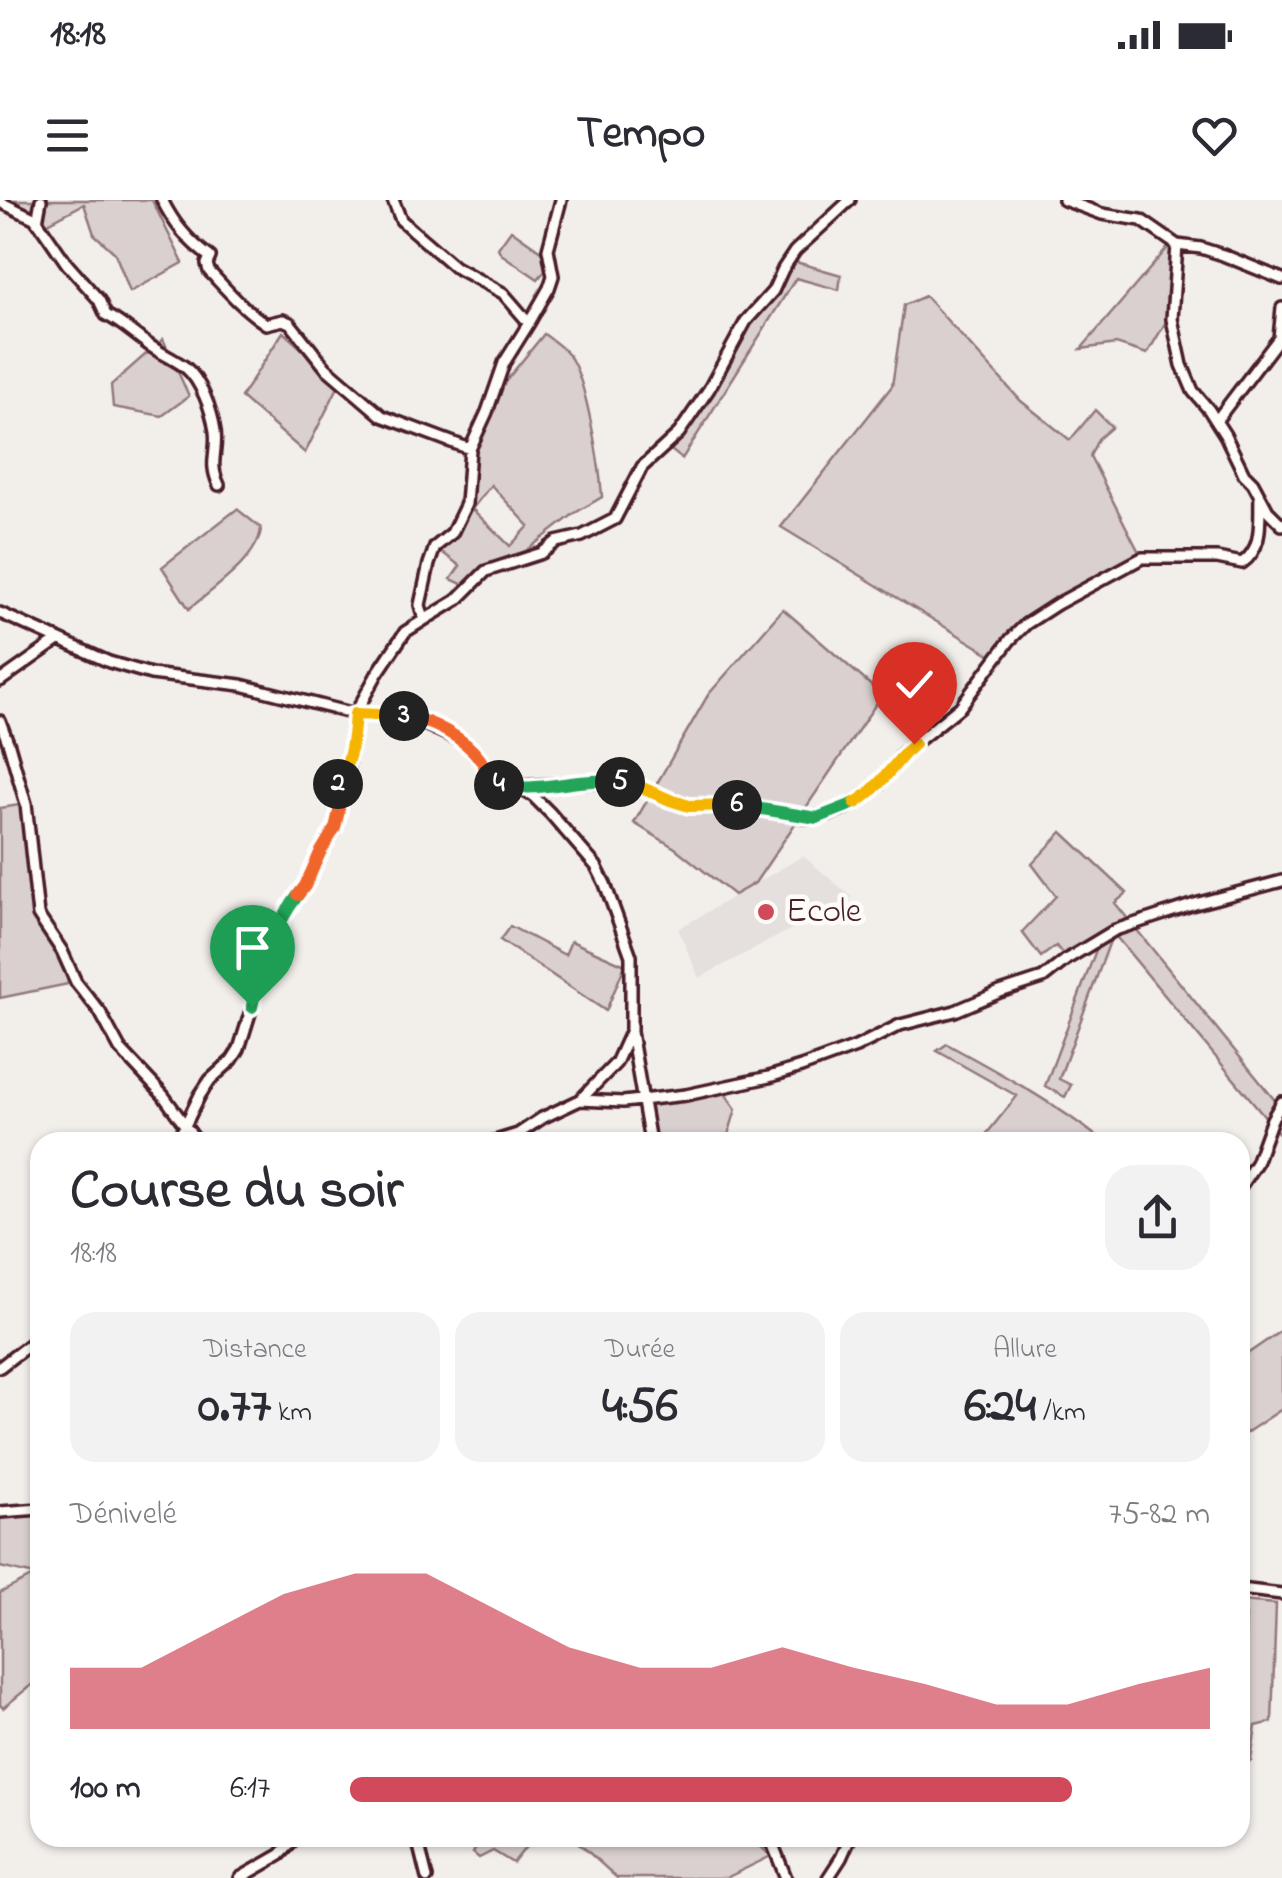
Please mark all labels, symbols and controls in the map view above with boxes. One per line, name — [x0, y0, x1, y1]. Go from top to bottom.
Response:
text: 18:18 — [50, 7, 106, 63]
text: Tempo — [577, 102, 705, 168]
icon: menu — [40, 108, 95, 163]
icon: heart — [1187, 108, 1242, 163]
pin — [872, 642, 957, 745]
icon: check — [887, 657, 942, 712]
pin: 3 — [379, 691, 429, 741]
text: 3 — [398, 695, 410, 736]
pin: 5 — [595, 757, 645, 807]
pin: 2 — [313, 759, 363, 809]
pin: 4 — [474, 760, 524, 810]
text: 5 — [612, 761, 628, 802]
text: 2 — [331, 763, 345, 804]
text: 4 — [493, 764, 505, 805]
pin: 6 — [712, 780, 762, 830]
text: 6 — [731, 784, 743, 825]
place label: Ecole — [786, 887, 862, 938]
marker: Ecole — [755, 901, 777, 923]
pin — [210, 905, 295, 1008]
icon: arrive — [225, 920, 280, 975]
text: Course du soir — [70, 1153, 403, 1233]
button: share — [1105, 1165, 1210, 1270]
text: 18:18 — [70, 1231, 117, 1278]
text: Distance — [203, 1330, 307, 1371]
text: Durée — [605, 1330, 675, 1371]
text: Allure — [993, 1330, 1057, 1371]
text: 0.77 — [198, 1371, 271, 1444]
text: 4:56 — [602, 1371, 678, 1444]
text: 6:24 — [964, 1371, 1036, 1444]
text: km — [271, 1393, 312, 1434]
text: /km — [1036, 1393, 1086, 1434]
text: Dénivelé — [70, 1492, 177, 1539]
text: 75–82 m — [1109, 1492, 1210, 1539]
text: 100 m — [70, 1766, 141, 1813]
text: 6:17 — [230, 1766, 270, 1813]

